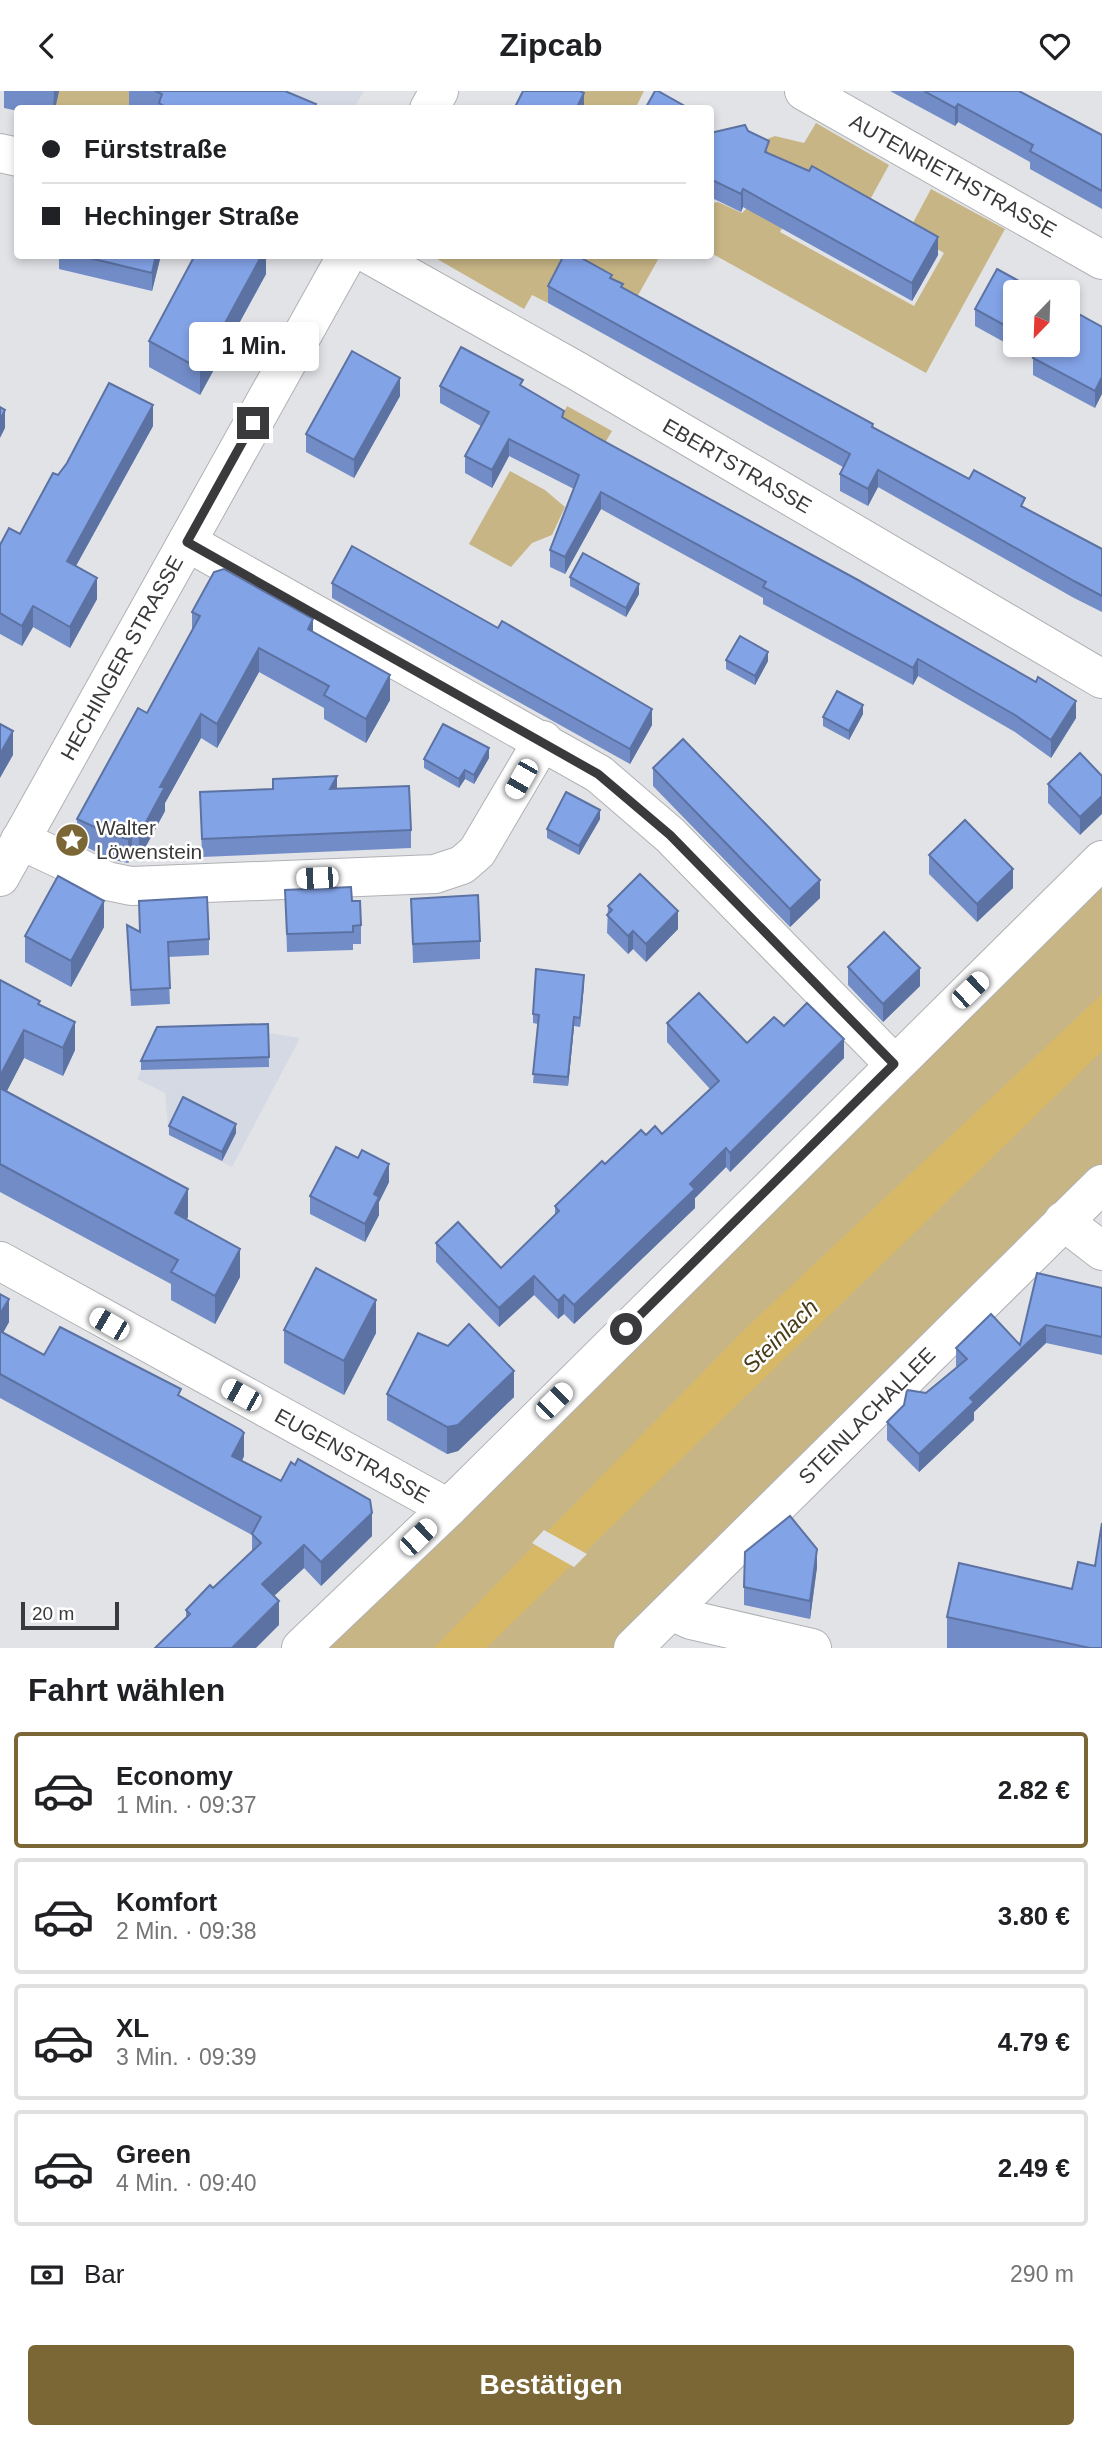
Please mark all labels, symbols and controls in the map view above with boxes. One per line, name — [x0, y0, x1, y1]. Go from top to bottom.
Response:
icon: back — [28, 27, 66, 65]
text: Zipcab — [499, 27, 603, 63]
icon: heart — [1036, 27, 1074, 65]
street label: AUTENRIETHSTRASSE — [846, 109, 1060, 242]
text: Fürststraße — [84, 134, 227, 164]
text: Hechinger Straße — [84, 201, 299, 231]
north arrow — [1003, 280, 1080, 357]
map controls — [1003, 280, 1080, 357]
callout: 1 Min. — [188, 321, 318, 371]
text: 1 Min. — [221, 333, 287, 359]
route end — [237, 407, 269, 439]
street label: EBERTSTRASSE — [659, 414, 816, 517]
street label: HECHINGER STRASSE — [56, 552, 187, 764]
car — [502, 756, 541, 802]
place label: Walter Löwenstein — [96, 816, 202, 863]
place icon: Walter Löwenstein — [53, 821, 91, 859]
car — [296, 867, 339, 889]
car — [948, 968, 993, 1012]
water label: Steinlach — [737, 1294, 823, 1378]
car — [86, 1304, 133, 1344]
route start — [610, 1313, 642, 1345]
street label: STEINLACHALLEE — [794, 1343, 940, 1489]
car — [218, 1376, 265, 1414]
car — [532, 1379, 577, 1423]
street label: EUGENSTRASSE — [271, 1404, 433, 1507]
car — [396, 1515, 441, 1559]
scale bar — [21, 1599, 119, 1631]
text: 20 m — [32, 1603, 74, 1624]
text: Fahrt wählen — [28, 1672, 225, 1708]
icon: car — [32, 1759, 95, 1822]
text: Economy — [116, 1761, 233, 1791]
text: 2.82 € — [998, 1775, 1070, 1805]
text: 1 Min. · 09:37 — [116, 1792, 257, 1818]
icon: car — [32, 1885, 95, 1948]
text: Komfort — [116, 1887, 217, 1917]
text: 3.80 € — [998, 1901, 1070, 1931]
text: 2 Min. · 09:38 — [116, 1918, 257, 1944]
icon: car — [32, 2011, 95, 2074]
text: XL — [116, 2013, 149, 2043]
text: 4.79 € — [998, 2027, 1070, 2057]
text: 3 Min. · 09:39 — [116, 2044, 257, 2070]
icon: car — [32, 2137, 95, 2200]
text: Green — [116, 2139, 191, 2169]
text: 2.49 € — [998, 2153, 1070, 2183]
text: 4 Min. · 09:40 — [116, 2170, 257, 2196]
icon: cash — [28, 2256, 66, 2294]
text: Bar — [84, 2259, 124, 2289]
text: 290 m — [1010, 2261, 1074, 2287]
button: Bestätigen — [28, 2345, 1074, 2425]

